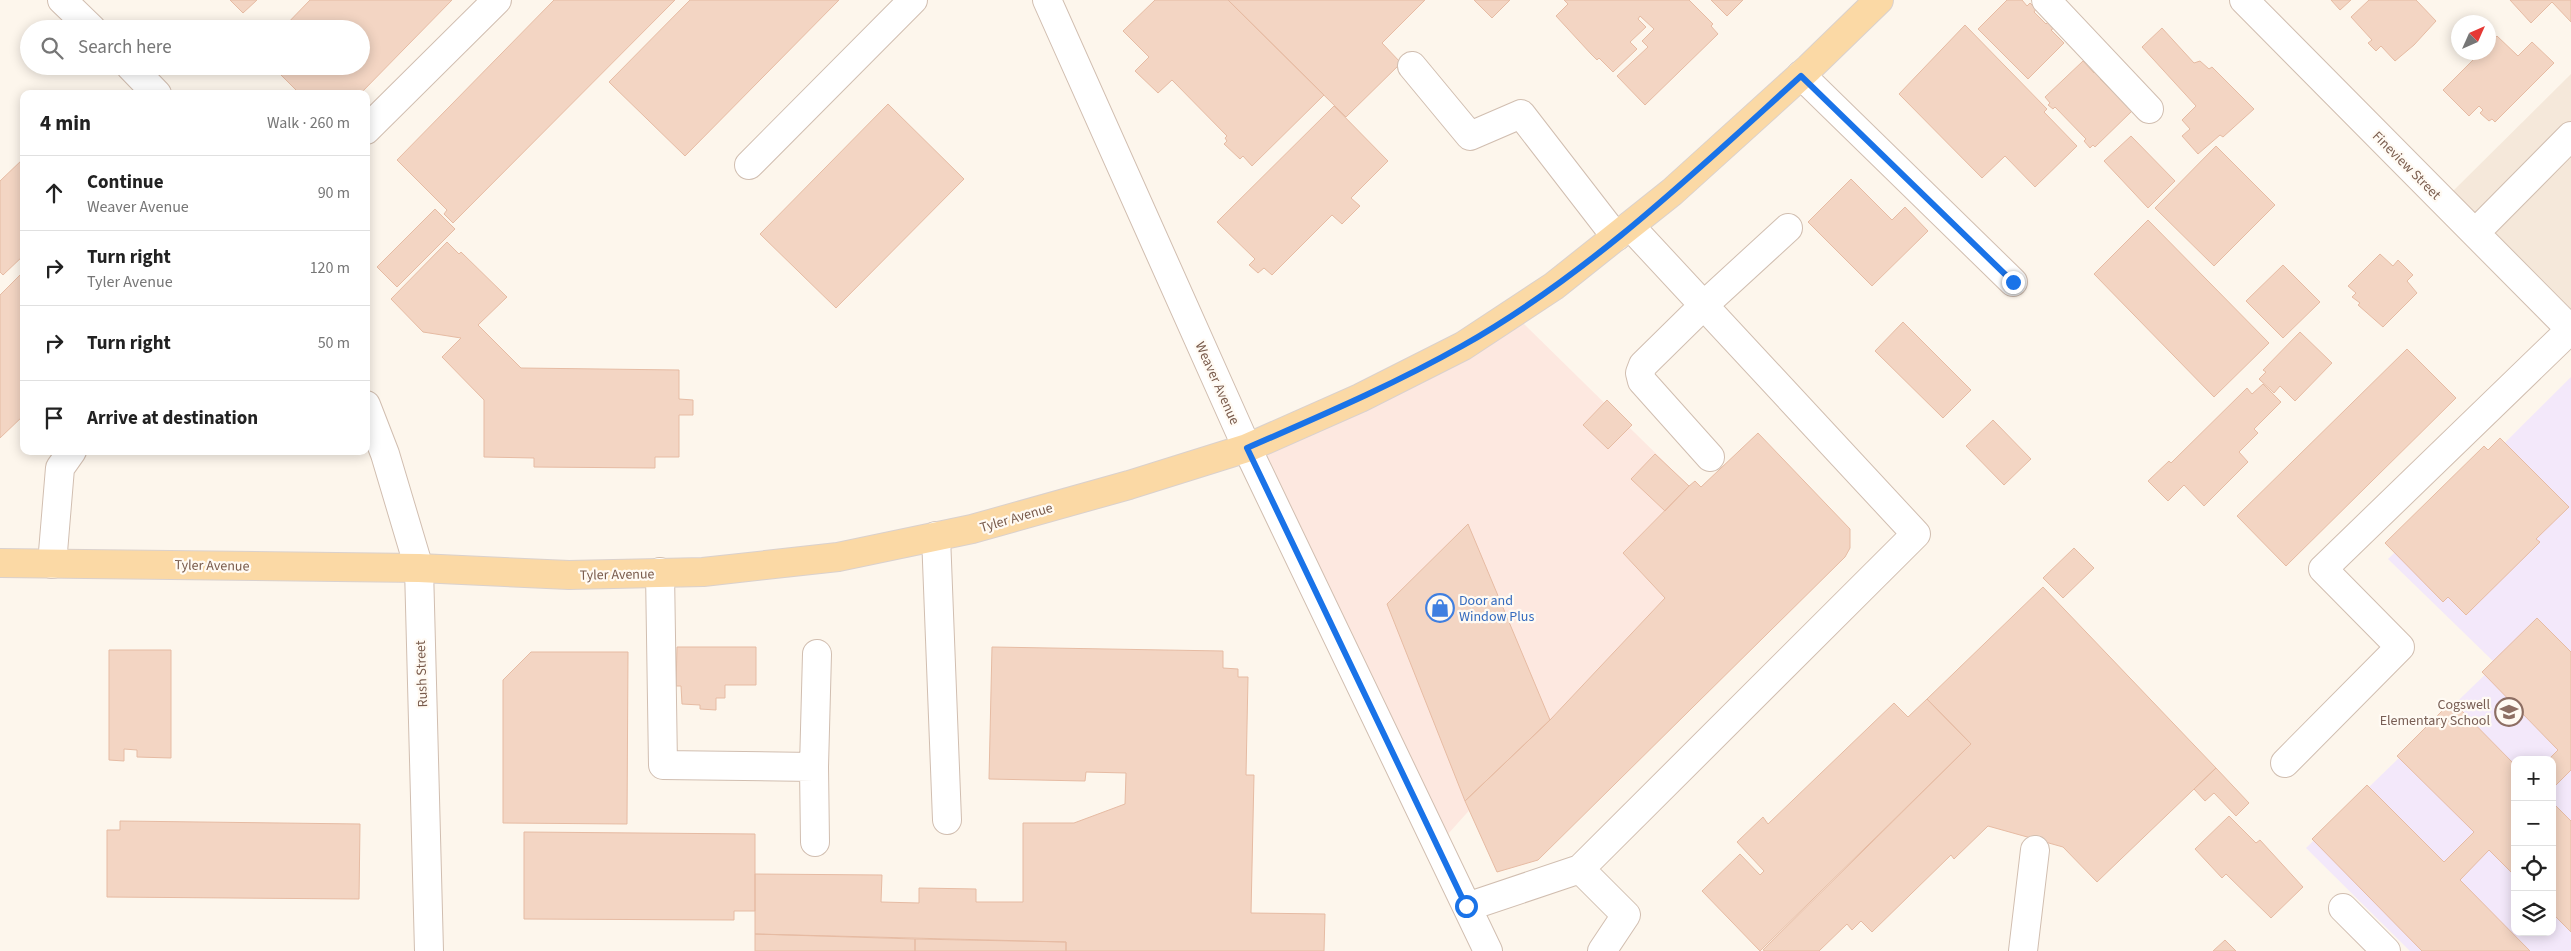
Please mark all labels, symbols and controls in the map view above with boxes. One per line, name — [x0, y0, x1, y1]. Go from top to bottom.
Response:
north arrow — [2451, 15, 2496, 60]
search box — [20, 20, 370, 75]
icon: search — [38, 34, 66, 62]
text: Search here — [78, 34, 172, 61]
text: 4 min — [40, 108, 91, 138]
text: Walk · 260 m — [267, 112, 350, 134]
street label: Fineview Street — [2367, 127, 2445, 205]
text: Continue — [87, 169, 164, 196]
icon: ahead — [40, 179, 68, 207]
text: 90 m — [318, 182, 350, 204]
text: Weaver Avenue — [87, 196, 189, 218]
text: Turn right — [87, 244, 171, 271]
icon: right — [40, 254, 68, 282]
text: 120 m — [310, 257, 350, 279]
text: Tyler Avenue — [87, 271, 173, 293]
route end — [2002, 271, 2025, 294]
icon: right — [40, 329, 68, 357]
text: Turn right — [87, 330, 171, 357]
text: 50 m — [318, 332, 350, 354]
street label: Weaver Avenue — [1190, 339, 1244, 428]
icon: arrive — [40, 404, 68, 432]
text: Arrive at destination — [87, 405, 258, 432]
street label: Tyler Avenue — [978, 498, 1055, 538]
street label: Tyler Avenue — [174, 555, 250, 577]
street label: Tyler Avenue — [579, 564, 655, 586]
place label: Door and Window Plus — [1459, 591, 1534, 627]
shop icon: Door and Window Plus — [1425, 593, 1455, 623]
street label: Rush Street — [411, 640, 433, 708]
place label: Cogswell Elementary School — [2380, 695, 2490, 731]
school or university icon: Cogswell Elementary School — [2494, 697, 2524, 727]
map controls — [2511, 756, 2556, 936]
button: + — [2511, 756, 2556, 801]
button: − — [2511, 801, 2556, 846]
button: locate — [2511, 846, 2556, 891]
button: layers — [2511, 891, 2556, 936]
route start — [1455, 895, 1478, 918]

